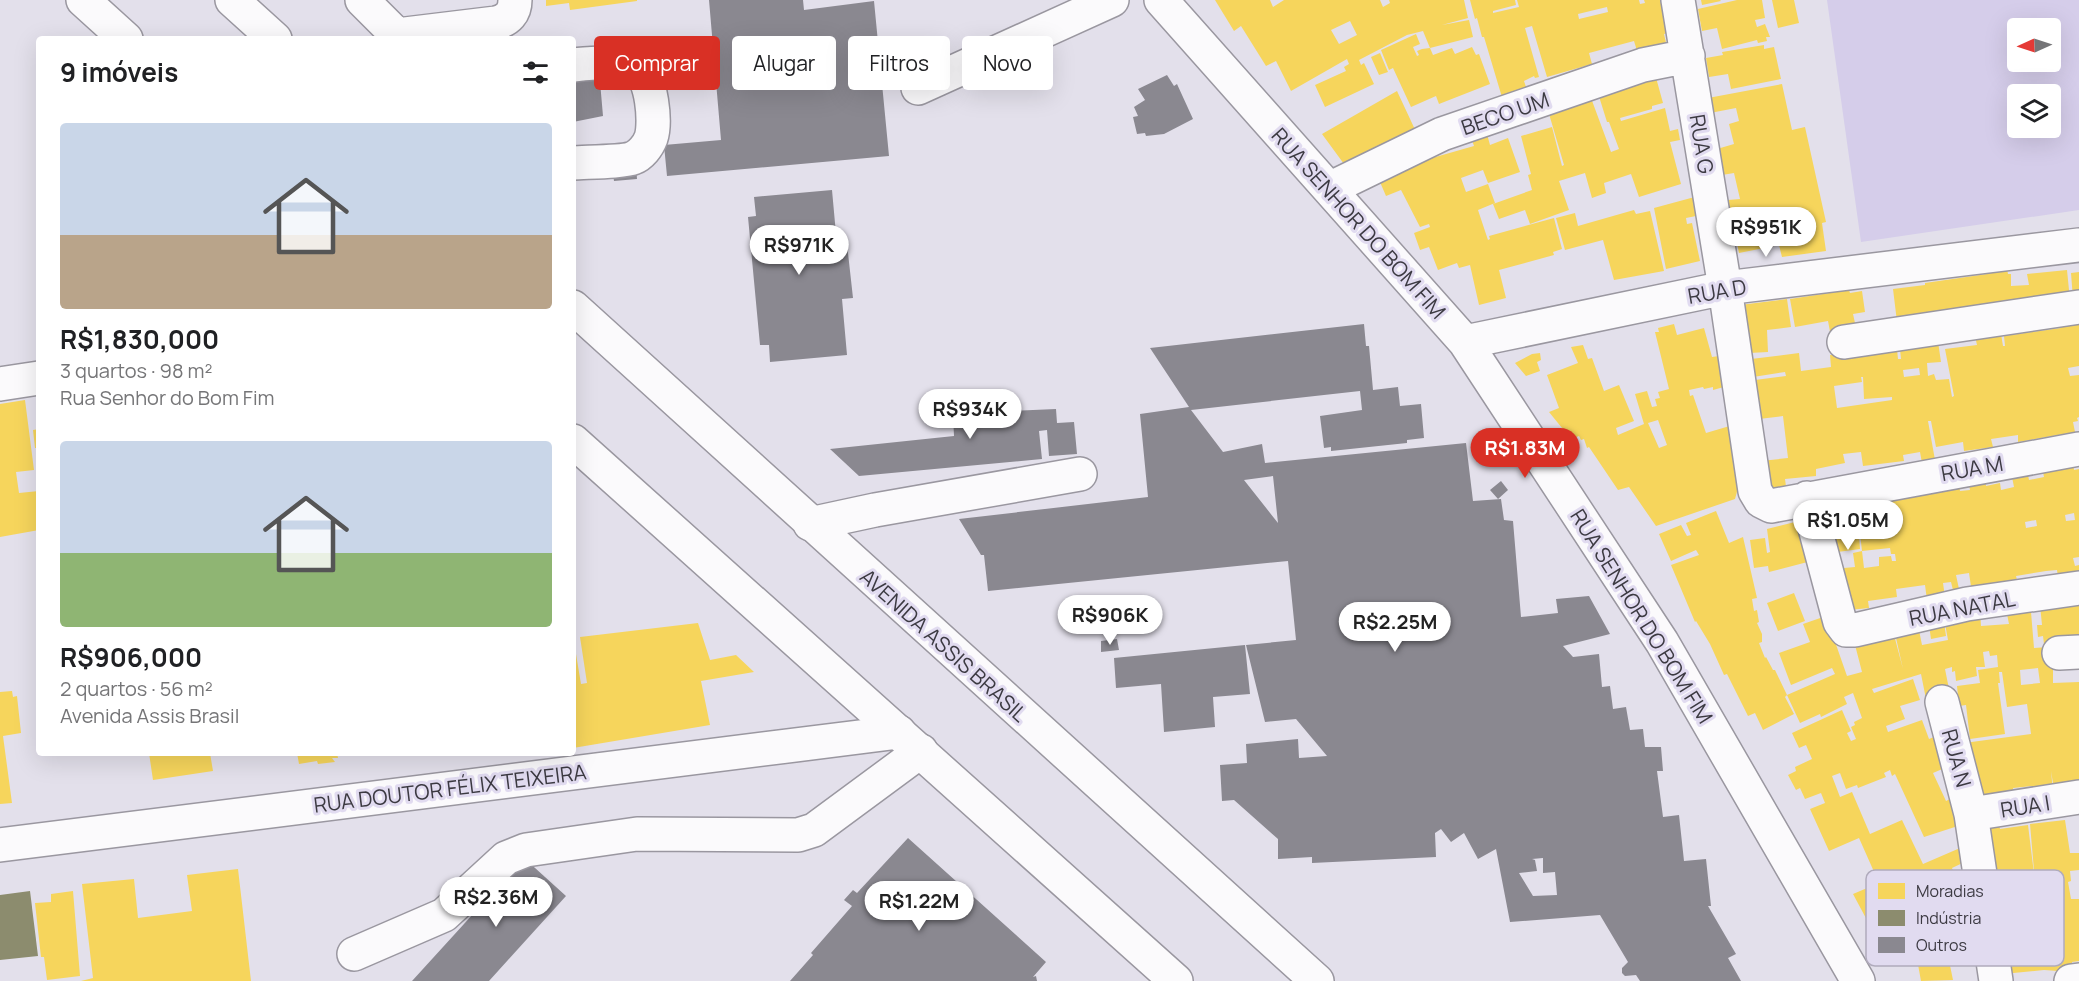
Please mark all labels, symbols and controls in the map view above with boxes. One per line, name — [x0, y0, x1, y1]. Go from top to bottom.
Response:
north arrow — [2007, 18, 2061, 72]
map controls — [2007, 18, 2061, 138]
chip: Comprar — [594, 36, 720, 90]
chip: Alugar — [732, 36, 836, 90]
chip: Filtros — [848, 36, 950, 90]
chip: Novo — [962, 36, 1053, 90]
text: 9 imóveis — [60, 54, 178, 90]
icon: filters — [519, 56, 552, 89]
button: layers — [2007, 84, 2061, 138]
street label: BECO UM — [1457, 85, 1553, 141]
street label: RUA G — [1684, 112, 1721, 176]
street label: RUA SENHOR DO BOM FIM — [1266, 122, 1452, 324]
icon: home — [252, 162, 360, 270]
pin: R$951K — [1717, 207, 1815, 258]
text: R$951K — [1730, 213, 1802, 240]
pin: R$971K — [750, 225, 848, 276]
text: R$971K — [764, 231, 834, 258]
street label: RUA D — [1686, 272, 1748, 310]
text: R$1,830,000 — [60, 321, 219, 357]
text: 3 quartos · 98 m² — [60, 357, 212, 384]
text: Rua Senhor do Bom Fim — [60, 384, 275, 411]
pin: R$934K — [921, 389, 1019, 440]
text: R$934K — [933, 395, 1007, 422]
pin: R$1.83M — [1470, 428, 1580, 479]
text: R$1.83M — [1485, 434, 1565, 461]
street label: RUA M — [1939, 449, 2005, 487]
icon: home — [252, 480, 360, 588]
pin: R$1.05M — [1793, 500, 1903, 551]
street label: RUA SENHOR DO BOM FIM — [1564, 504, 1720, 728]
text: R$1.05M — [1807, 506, 1889, 533]
street label: AVENIDA ASSIS BRASIL — [855, 562, 1034, 728]
street label: RUA NATAL — [1907, 584, 2018, 632]
pin: R$906K — [1061, 595, 1159, 646]
text: R$906K — [1072, 601, 1148, 628]
pin: R$2.25M — [1340, 602, 1450, 653]
text: R$2.25M — [1353, 608, 1437, 635]
text: R$906,000 — [60, 639, 202, 675]
text: 2 quartos · 56 m² — [60, 675, 213, 702]
text: Avenida Assis Brasil — [60, 702, 239, 729]
street label: RUA N — [1936, 726, 1978, 790]
street label: RUA DOUTOR FÉLIX TEIXEIRA — [312, 757, 588, 819]
street label: RUA I — [1998, 788, 2052, 824]
legend — [1866, 870, 2064, 966]
pin: R$2.36M — [441, 877, 551, 928]
text: Moradias — [1916, 880, 1984, 902]
pin: R$1.22M — [864, 881, 974, 932]
text: R$2.36M — [454, 883, 538, 910]
text: R$1.22M — [879, 887, 959, 914]
text: Indústria — [1916, 907, 1981, 929]
text: Outros — [1916, 934, 1967, 956]

